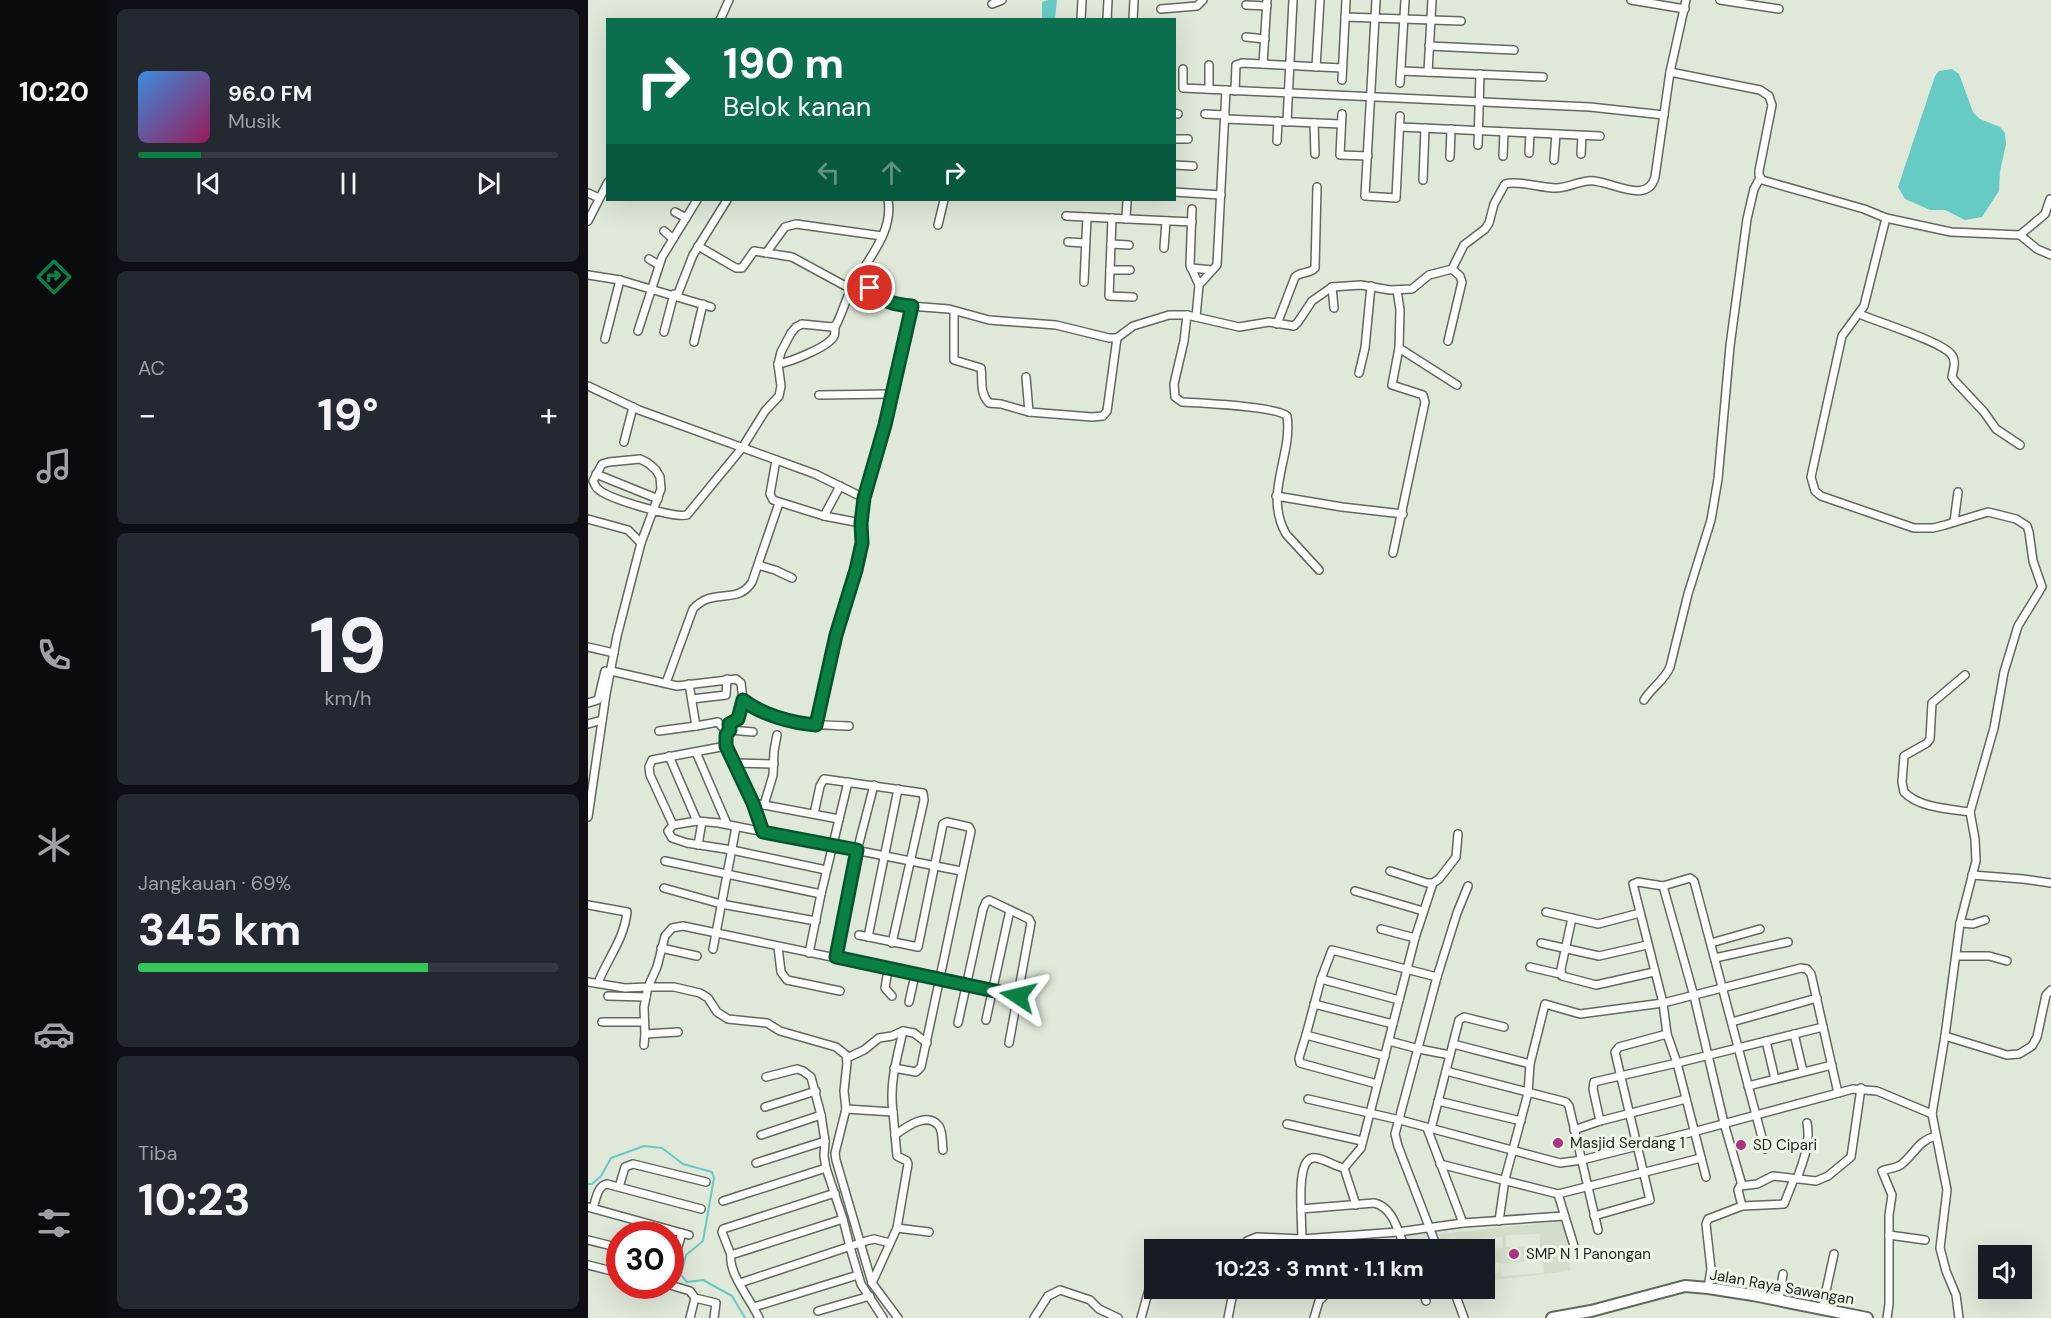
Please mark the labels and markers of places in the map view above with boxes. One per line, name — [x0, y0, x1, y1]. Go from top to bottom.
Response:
pin — [844, 262, 895, 313]
place label: Masjid Serdang 1 — [1570, 1133, 1685, 1153]
place label: SD Cipari — [1753, 1135, 1817, 1155]
marker: Masjid Serdang 1 — [1551, 1136, 1565, 1150]
marker: SD Cipari — [1734, 1138, 1748, 1152]
place label: SMP N 1 Panongan — [1526, 1244, 1651, 1264]
marker: SMP N 1 Panongan — [1507, 1247, 1521, 1261]

